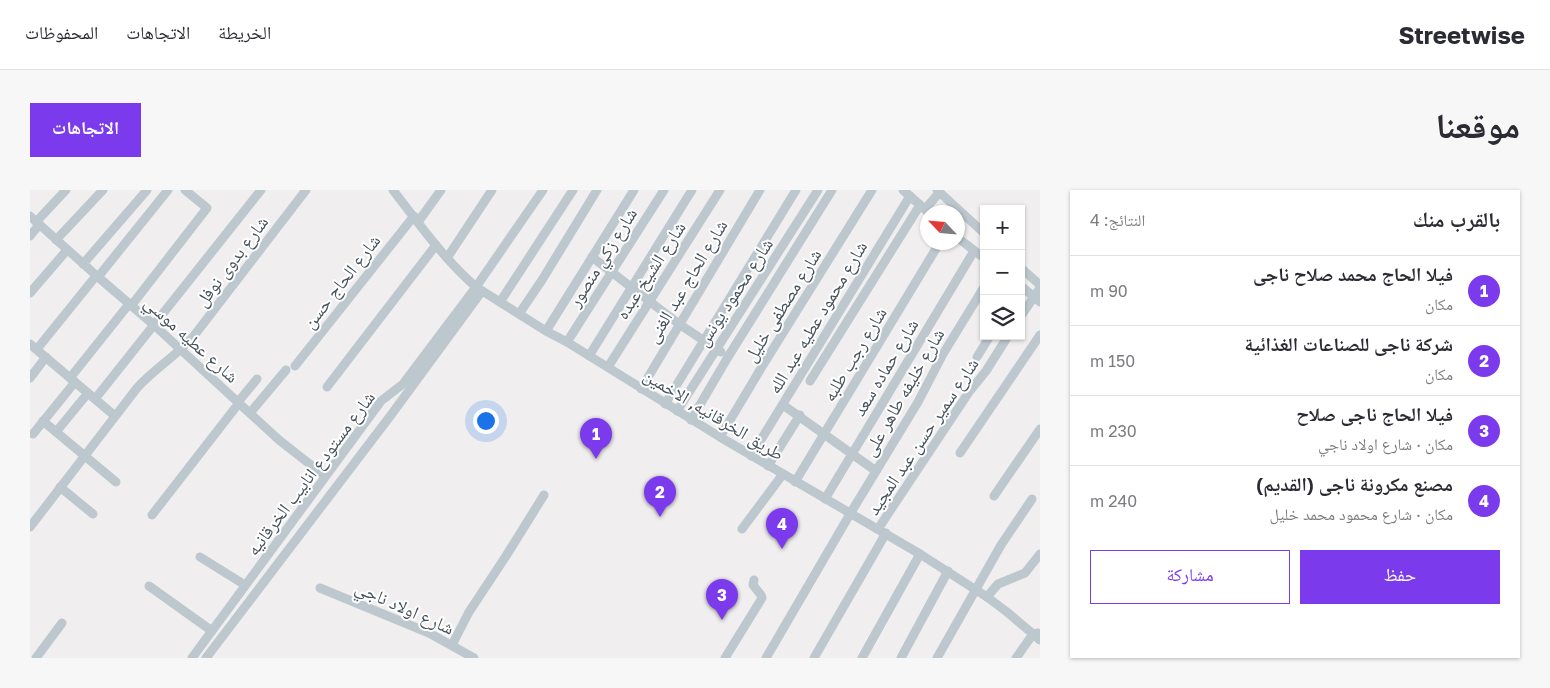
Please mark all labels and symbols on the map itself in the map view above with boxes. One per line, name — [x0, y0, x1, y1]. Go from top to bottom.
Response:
street label: شارع زكي منصور — [562, 203, 645, 314]
north arrow — [920, 205, 965, 250]
street label: شارع بدوى نوفل — [190, 211, 273, 311]
street label: شارع الحاج عبد الغنى — [641, 215, 733, 348]
street label: شارع الشيخ عبده — [610, 217, 691, 324]
street label: شارع الحاج حسن — [297, 230, 386, 334]
street label: شارع محمود يونس — [691, 234, 778, 351]
street label: شارع محمود عطيه عبد الله — [763, 237, 872, 398]
street label: شارع مصطفى خليل — [738, 244, 826, 366]
street label: شارع عطيه موسي — [137, 291, 244, 390]
street label: شارع رجب طلبه — [817, 303, 892, 406]
street label: شارع حماده سعد — [847, 314, 923, 420]
street label: شارع خليفه طاهر على — [858, 324, 949, 460]
street label: شارع سمير حسن عبد المجيد — [861, 353, 984, 519]
street label: طريق الخرقانيه, الاخمين — [639, 363, 788, 465]
street label: شارع مستودع انابيب الخرقانيه — [241, 386, 380, 560]
your location — [473, 408, 499, 434]
pin: 1 — [580, 418, 612, 459]
pin: 2 — [644, 476, 676, 517]
pin: 4 — [766, 508, 798, 549]
street label: شارع اولاد ناجي — [350, 575, 458, 643]
pin: 3 — [706, 579, 738, 620]

